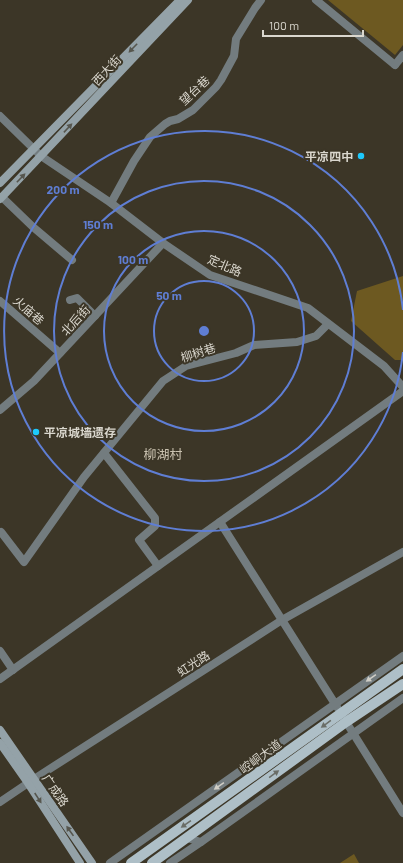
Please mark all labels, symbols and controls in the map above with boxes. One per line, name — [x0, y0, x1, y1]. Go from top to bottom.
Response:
scale bar — [263, 12, 363, 38]
text: 100 m — [269, 18, 299, 32]
one-way arrow — [128, 43, 138, 53]
street label: 西大街 — [89, 52, 123, 88]
street label: 望台巷 — [176, 73, 212, 107]
one-way arrow — [63, 123, 73, 133]
place label: 平凉四中 — [305, 149, 353, 163]
marker: 平凉四中 — [356, 151, 366, 161]
one-way arrow — [16, 173, 26, 183]
text: 200 m — [47, 182, 79, 196]
text: 150 m — [83, 217, 113, 231]
text: 100 m — [118, 252, 148, 266]
street label: 定北路 — [206, 252, 244, 278]
text: 50 m — [156, 288, 182, 302]
street label: 火庙巷 — [11, 293, 47, 327]
street label: 北后街 — [58, 302, 92, 338]
centre of rings — [197, 324, 211, 338]
street label: 柳树巷 — [179, 340, 217, 364]
place label: 平凉城墙遗存 — [44, 425, 116, 439]
marker: 平凉城墙遗存 — [31, 427, 41, 437]
district label: 柳湖村 — [143, 446, 183, 462]
street label: 虹光路 — [174, 647, 212, 679]
one-way arrow — [366, 674, 376, 682]
one-way arrow — [321, 720, 331, 728]
street label: 崆峒大道 — [236, 736, 284, 776]
one-way arrow — [269, 770, 280, 779]
street label: 广成路 — [40, 771, 72, 809]
one-way arrow — [214, 782, 225, 790]
one-way arrow — [34, 793, 42, 804]
one-way arrow — [181, 820, 191, 828]
one-way arrow — [66, 826, 74, 836]

